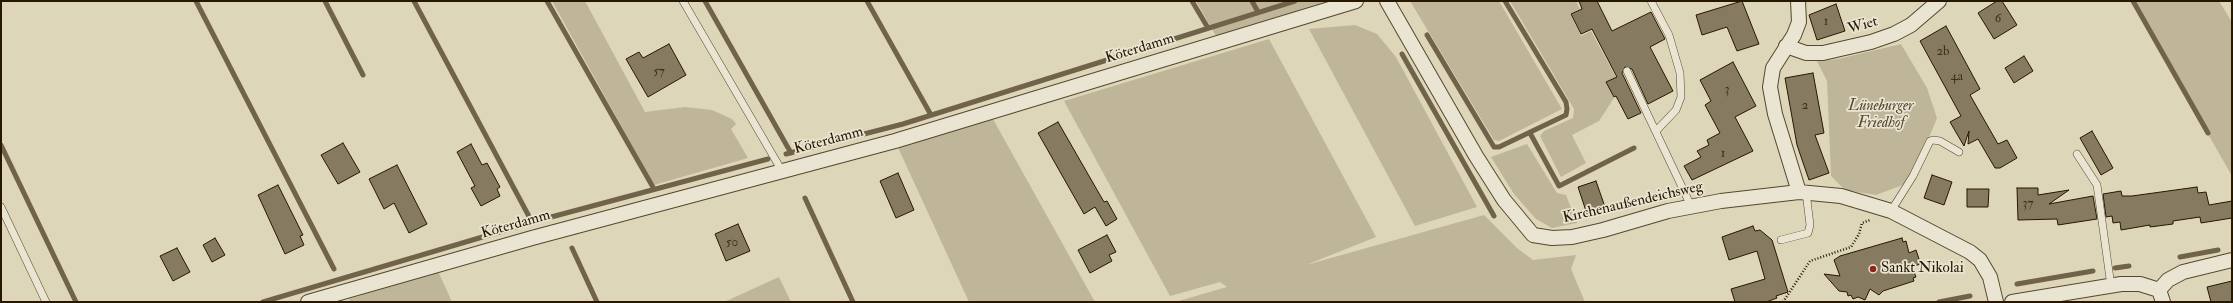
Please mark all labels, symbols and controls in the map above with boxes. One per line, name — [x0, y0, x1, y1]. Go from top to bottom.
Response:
house number: 6 — [1995, 11, 2001, 27]
street label: Wiet — [1846, 13, 1880, 39]
house number: 1 — [1824, 14, 1828, 30]
street label: Köterdamm — [1103, 30, 1177, 68]
house number: 2b — [1937, 44, 1949, 60]
house number: 57 — [653, 64, 665, 80]
house number: 4a — [1951, 69, 1963, 85]
house number: 3 — [1725, 82, 1729, 98]
house number: 2 — [1802, 98, 1808, 114]
park label: Lüneburger Friedhof — [1848, 98, 1914, 133]
street label: Köterdamm — [792, 123, 866, 159]
house number: 1 — [1721, 146, 1725, 162]
street label: Kirchenaußendeichsweg — [1561, 178, 1705, 228]
house number: 37 — [2023, 196, 2033, 212]
street label: Köterdamm — [479, 207, 553, 243]
house number: 50 — [726, 235, 738, 251]
place label: Sankt Nikolai — [1881, 260, 1964, 278]
marker: Sankt Nikolai — [1868, 264, 1878, 274]

